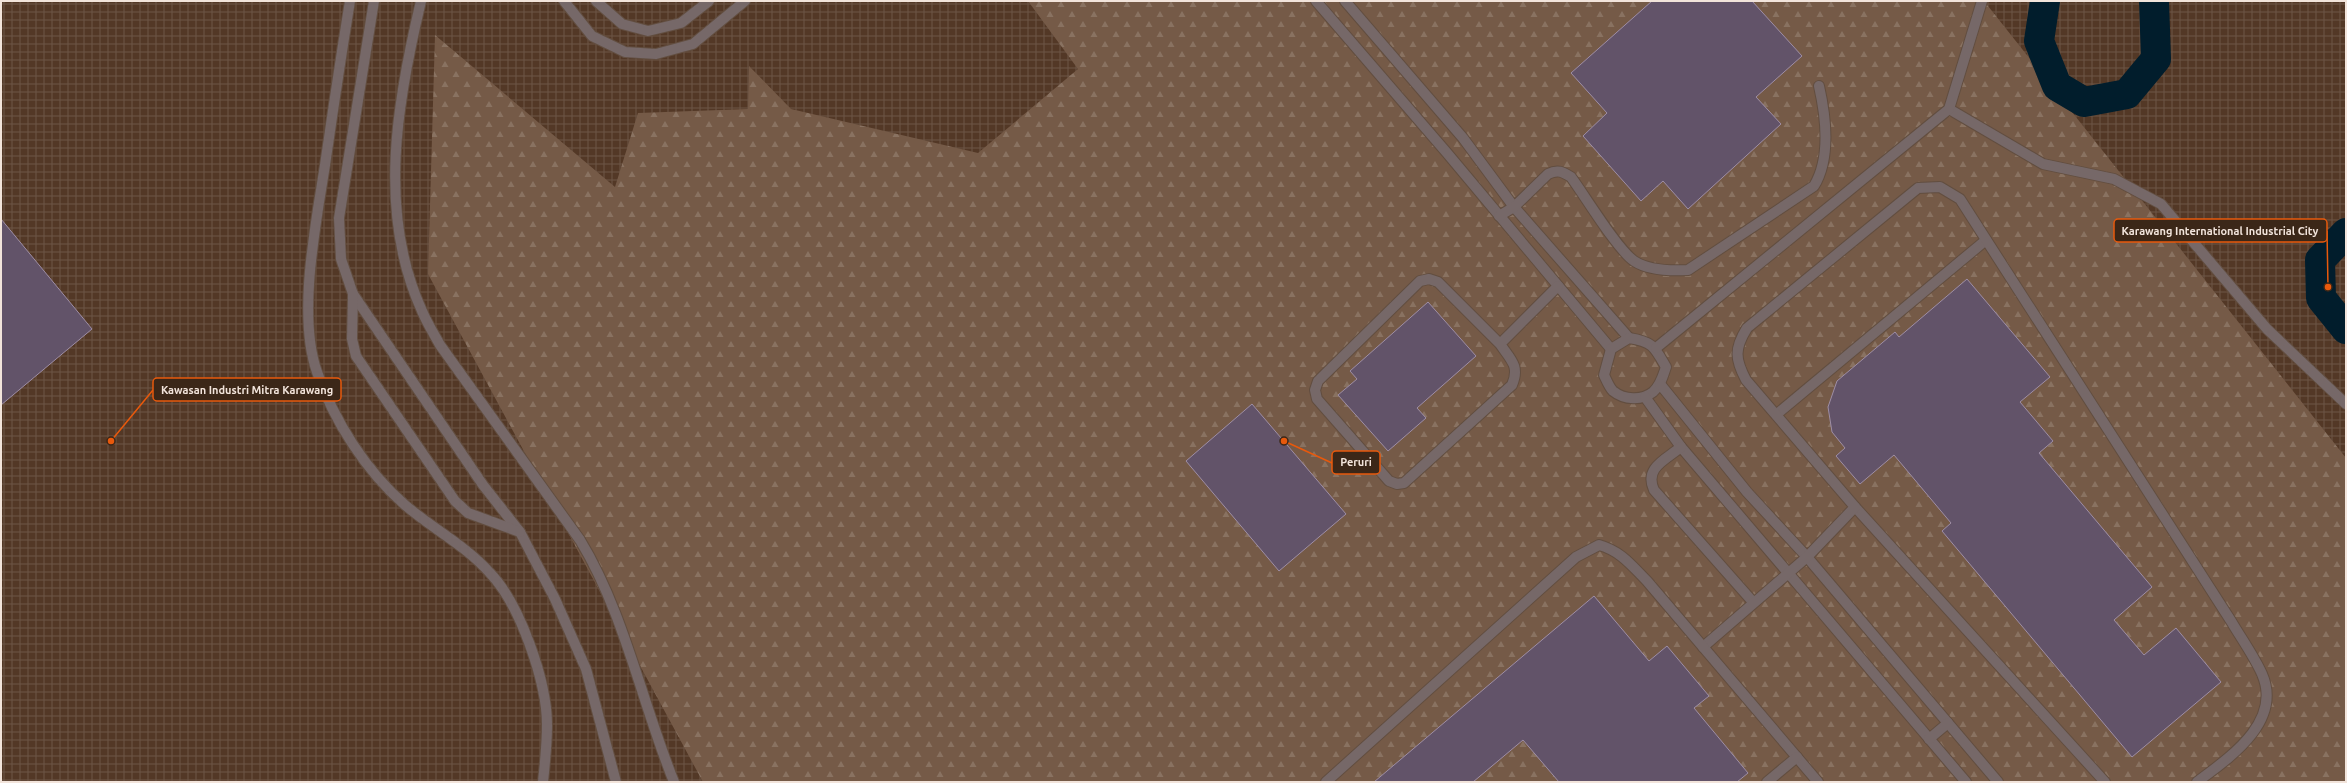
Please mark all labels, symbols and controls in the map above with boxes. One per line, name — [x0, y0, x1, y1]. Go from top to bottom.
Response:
callout: Karawang International Industrial City — [2114, 219, 2327, 242]
text: Karawang International Industrial City — [2122, 225, 2319, 237]
callout: Kawasan Industri Mitra Karawang — [153, 378, 341, 401]
text: Kawasan Industri Mitra Karawang — [161, 384, 333, 396]
callout: Peruri — [1332, 451, 1380, 474]
text: Peruri — [1340, 456, 1372, 468]

